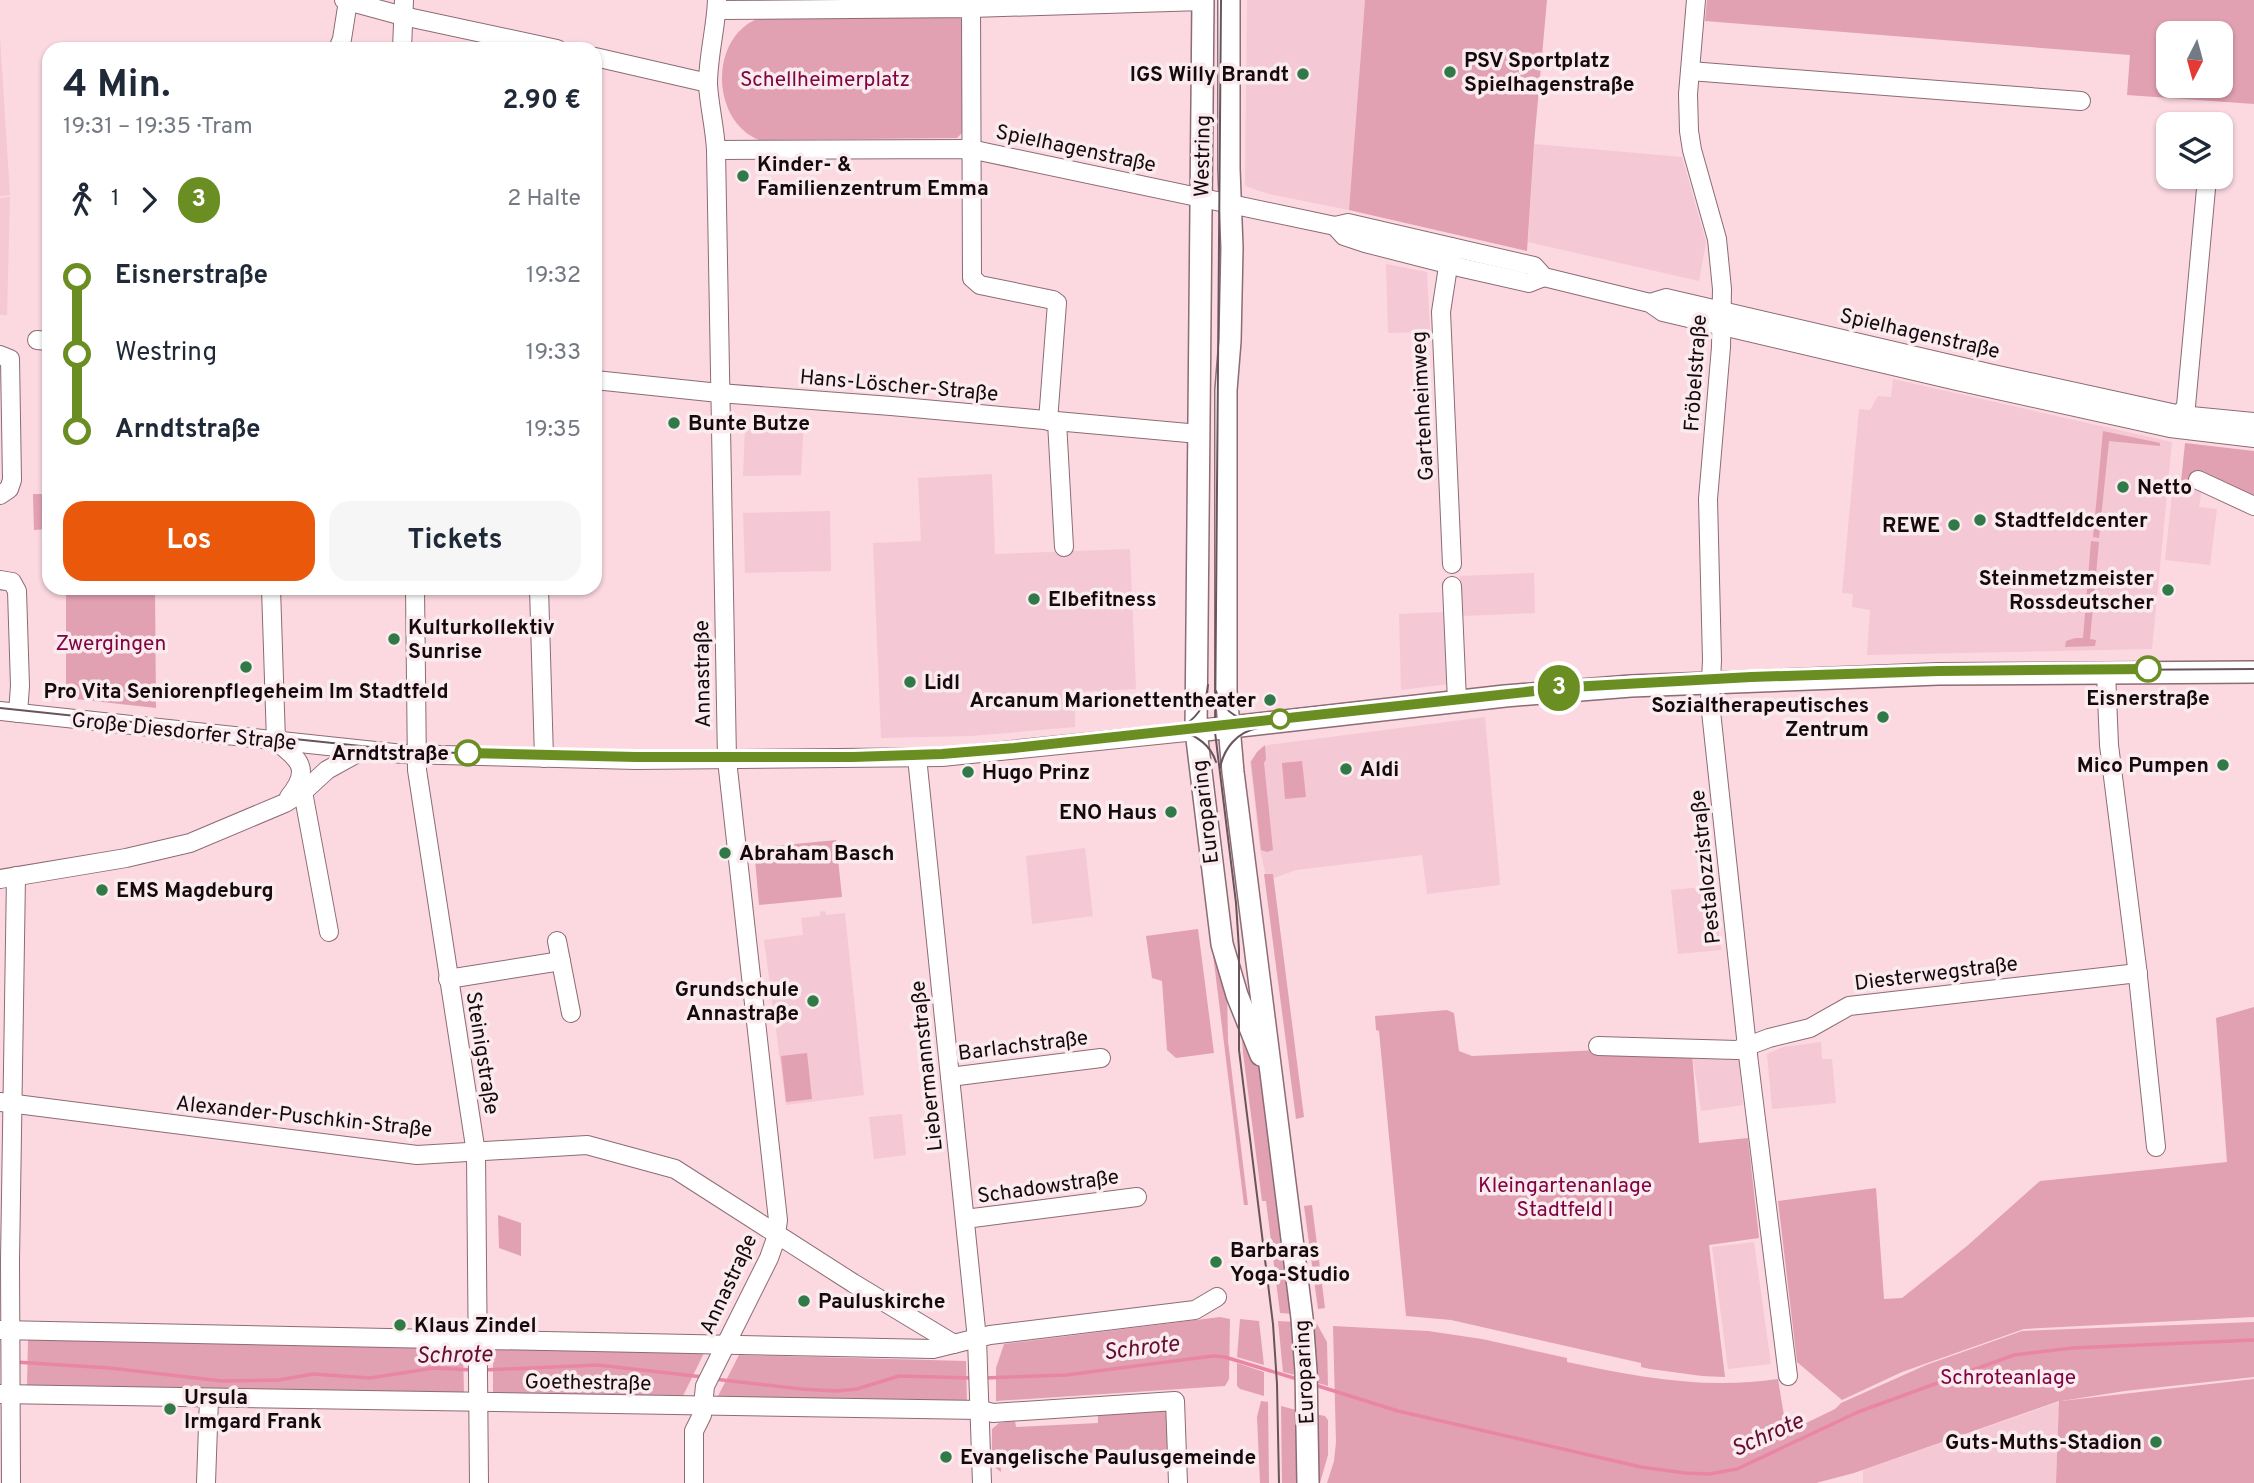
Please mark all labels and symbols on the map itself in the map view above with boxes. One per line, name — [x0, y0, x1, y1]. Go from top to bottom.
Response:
north arrow — [2156, 21, 2233, 98]
place label: PSV Sportplatz Spielhagenstraße — [1464, 48, 1634, 99]
place label: IGS Willy Brandt — [1130, 62, 1289, 89]
marker: PSV Sportplatz Spielhagenstraße — [1442, 64, 1458, 80]
marker: IGS Willy Brandt — [1295, 66, 1311, 82]
park label: Schellheimerplatz — [740, 67, 910, 94]
street label: Westring — [1189, 115, 1218, 197]
street label: Spielhagenstraße — [993, 119, 1158, 180]
place label: Kinder- & Familienzentrum Emma — [757, 152, 989, 203]
marker: Kinder- & Familienzentrum Emma — [735, 168, 751, 184]
street label: Spielhagenstraße — [1837, 303, 2002, 366]
street label: Fröbelstraße — [1679, 314, 1714, 433]
street label: Gartenheimweg — [1406, 330, 1441, 482]
street label: Hans-Löscher-Straße — [798, 364, 999, 409]
place label: Bunte Butze — [688, 411, 810, 438]
marker: Bunte Butze — [666, 415, 682, 431]
place label: Netto — [2137, 475, 2192, 502]
marker: Netto — [2115, 479, 2131, 495]
place label: Stadtfeldcenter — [1994, 508, 2148, 535]
marker: Stadtfeldcenter — [1972, 512, 1988, 528]
place label: REWE — [1882, 513, 1940, 540]
marker: REWE — [1946, 517, 1962, 533]
place label: Steinmetzmeister Rossdeutscher — [1979, 566, 2154, 617]
marker: Steinmetzmeister Rossdeutscher — [2160, 582, 2176, 598]
place label: Elbefitness — [1048, 587, 1157, 614]
marker: Elbefitness — [1026, 591, 1042, 607]
place label: Kulturkollektiv Sunrise — [408, 615, 555, 666]
street label: Annastraße — [689, 620, 718, 728]
park label: Zwergingen — [56, 631, 166, 658]
marker: Kulturkollektiv Sunrise — [386, 631, 402, 647]
marker: Eisnerstraße — [2135, 656, 2161, 682]
marker: Pro Vita Seniorenpflegeheim Im Stadtfeld — [238, 659, 254, 675]
line badge: 3 — [1536, 665, 1582, 711]
place label: Lidl — [924, 670, 960, 697]
marker: Lidl — [902, 674, 918, 690]
place label: Pro Vita Seniorenpflegeheim Im Stadtfeld — [43, 679, 449, 706]
place label: Eisnerstraße — [2086, 686, 2210, 713]
place label: Arcanum Marionettentheater — [969, 688, 1256, 715]
marker: Arcanum Marionettentheater — [1262, 692, 1278, 708]
place label: Sozialtherapeutisches Zentrum — [1651, 693, 1869, 744]
street label: Große Diesdorfer Straße — [70, 707, 298, 758]
unlabelled marker — [1270, 709, 1290, 729]
marker: Sozialtherapeutisches Zentrum — [1875, 709, 1891, 725]
marker: Arndtstraße — [455, 740, 481, 766]
place label: Arndtstraße — [331, 741, 449, 768]
place label: Mico Pumpen — [2077, 753, 2209, 780]
place label: Aldi — [1360, 757, 1399, 784]
marker: Mico Pumpen — [2215, 757, 2231, 773]
street label: Europaring — [1187, 758, 1226, 865]
place label: Hugo Prinz — [982, 760, 1090, 787]
marker: Aldi — [1338, 761, 1354, 777]
marker: Hugo Prinz — [960, 764, 976, 780]
street label: Pestalozzistraße — [1685, 788, 1728, 945]
place label: ENO Haus — [1059, 800, 1157, 827]
marker: ENO Haus — [1163, 804, 1179, 820]
place label: Abraham Basch — [739, 841, 894, 868]
marker: Abraham Basch — [717, 845, 733, 861]
place label: EMS Magdeburg — [116, 878, 274, 905]
marker: EMS Magdeburg — [94, 882, 110, 898]
street label: Diesterwegstraße — [1853, 951, 2019, 998]
place label: Grundschule Annastraße — [675, 977, 799, 1028]
street label: Liebermannstraße — [905, 979, 950, 1153]
street label: Steinigstraße — [458, 990, 505, 1117]
marker: Grundschule Annastraße — [805, 993, 821, 1009]
street label: Barlachstraße — [957, 1025, 1090, 1068]
street label: Alexander-Puschkin-Straße — [174, 1091, 433, 1144]
street label: Schadowstraße — [976, 1164, 1121, 1211]
park label: Kleingartenanlage Stadtfeld I — [1478, 1173, 1652, 1224]
street label: Annastraße — [694, 1230, 764, 1339]
place label: Barbaras Yoga-Studio — [1230, 1238, 1350, 1289]
marker: Barbaras Yoga-Studio — [1208, 1254, 1224, 1270]
place label: Pauluskirche — [818, 1289, 945, 1316]
marker: Pauluskirche — [796, 1293, 812, 1309]
place label: Klaus Zindel — [414, 1313, 537, 1340]
marker: Klaus Zindel — [392, 1317, 408, 1333]
street label: Europaring — [1289, 1319, 1322, 1425]
water label: Schrote — [1102, 1330, 1182, 1369]
water label: Schrote — [416, 1341, 494, 1372]
park label: Schroteanlage — [1940, 1365, 2076, 1392]
street label: Goethestraße — [524, 1369, 652, 1398]
place label: Ursula Irmgard Frank — [184, 1385, 322, 1436]
marker: Ursula Irmgard Frank — [162, 1401, 178, 1417]
water label: Schrote — [1727, 1407, 1810, 1465]
place label: Guts-Muths-Stadion — [1945, 1430, 2142, 1457]
marker: Guts-Muths-Stadion — [2148, 1434, 2164, 1450]
place label: Evangelische Paulusgemeinde — [960, 1445, 1256, 1472]
marker: Evangelische Paulusgemeinde — [938, 1449, 954, 1465]

